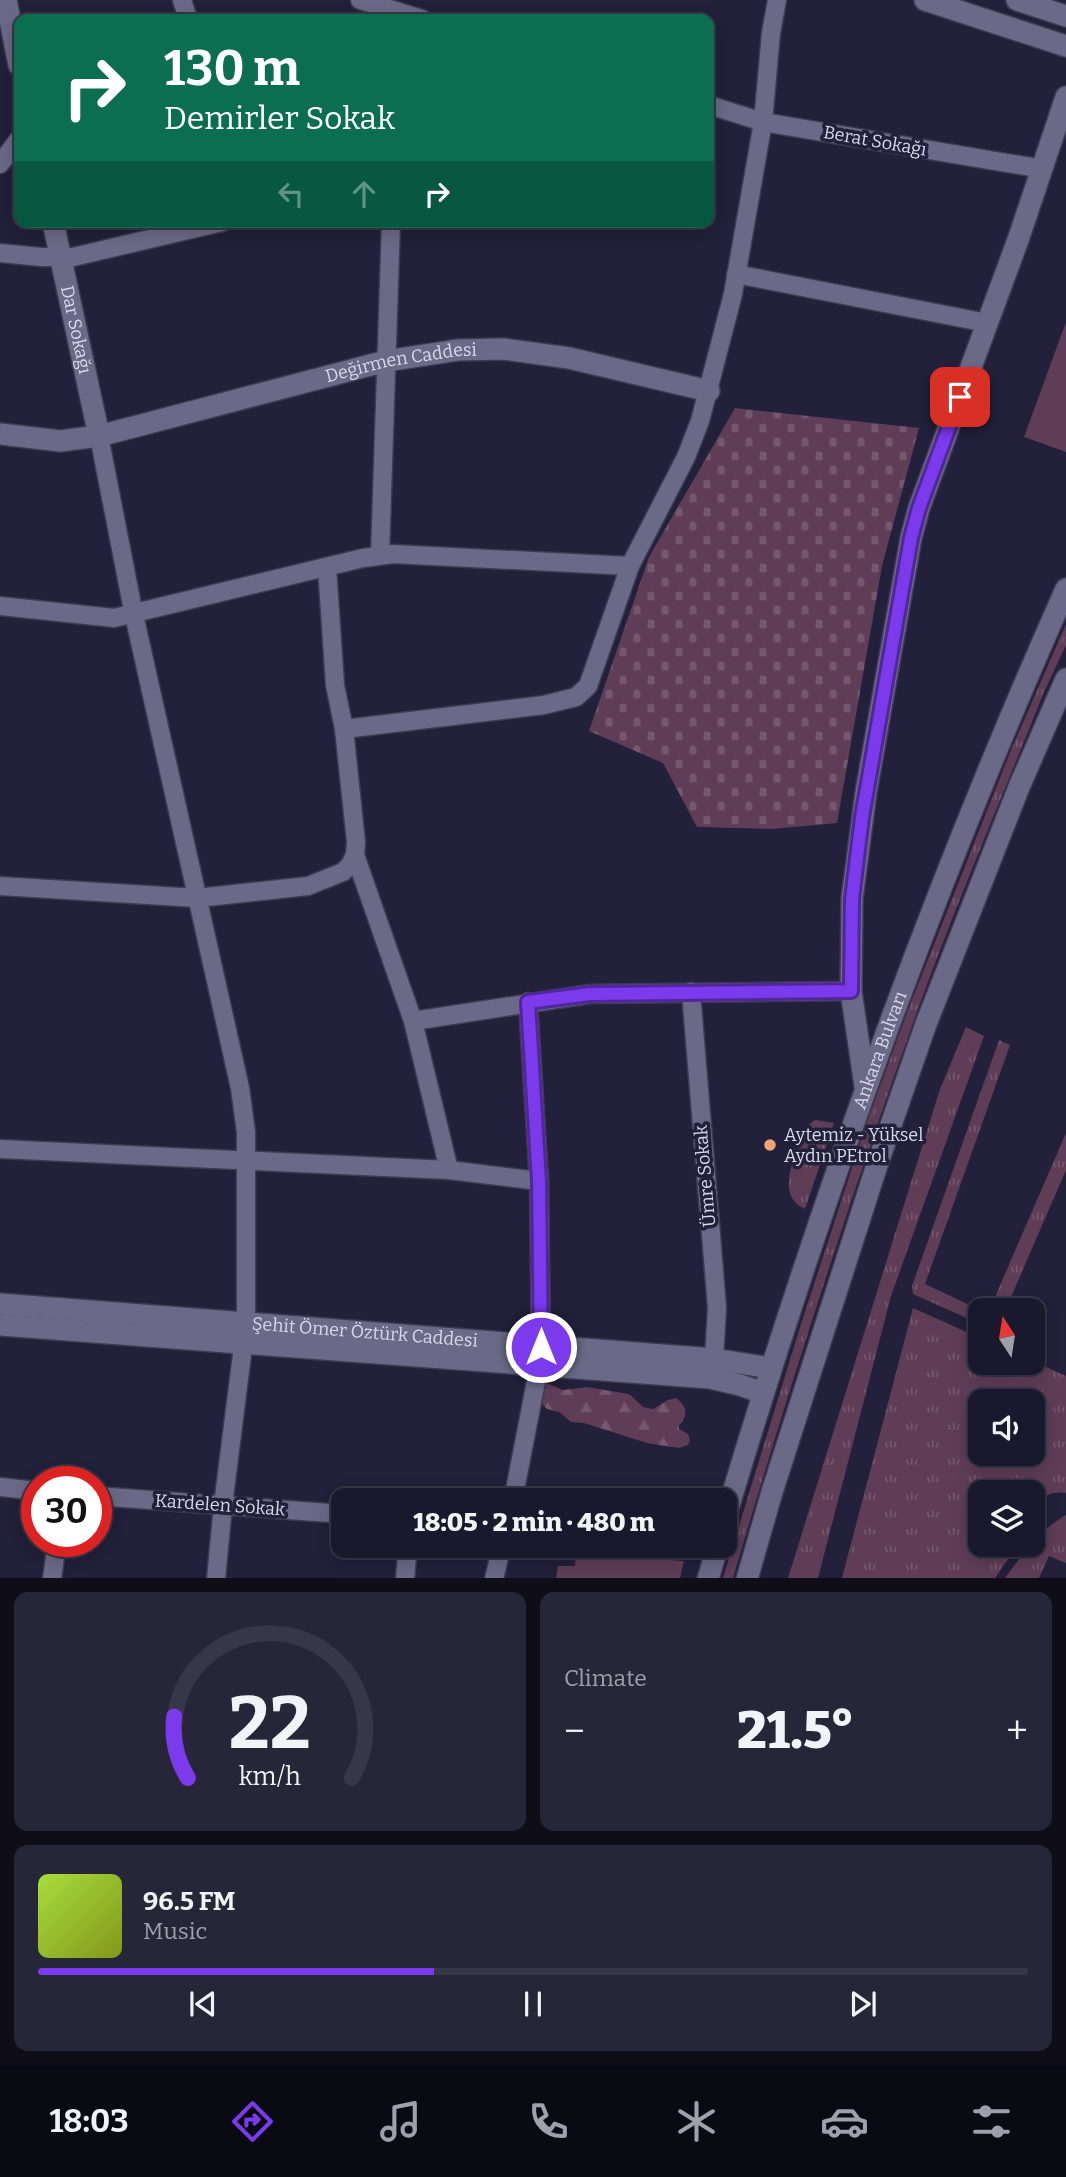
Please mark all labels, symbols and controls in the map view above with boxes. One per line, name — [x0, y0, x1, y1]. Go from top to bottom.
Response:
text: 130 m — [164, 39, 300, 98]
icon: right — [49, 42, 140, 133]
text: Demirler Sokak — [164, 99, 395, 137]
street label: Berat Sokağı — [822, 121, 928, 161]
icon: left — [272, 175, 310, 213]
icon: ahead — [345, 175, 383, 213]
icon: right — [418, 175, 456, 213]
street label: Dar Sokağı — [56, 283, 96, 376]
street label: Değirmen Caddesi — [323, 338, 477, 387]
pin — [930, 367, 990, 427]
icon: arrive — [941, 378, 979, 416]
street label: Ankara Bulvarı — [849, 988, 912, 1112]
street label: Ümre Sokak — [690, 1123, 720, 1228]
place label: Aytemiz - Yüksel Aydın PEtrol — [784, 1124, 923, 1167]
marker: Aytemiz - Yüksel Aydın PEtrol — [762, 1137, 778, 1153]
north arrow — [968, 1298, 1045, 1376]
map controls — [968, 1298, 1045, 1557]
position arrow — [504, 1310, 578, 1384]
street label: Şehit Ömer Öztürk Caddesi — [251, 1312, 479, 1352]
button: sound — [968, 1389, 1045, 1466]
speed limit sign: 30 — [21, 1466, 112, 1557]
button: layers — [968, 1480, 1045, 1557]
street label: Kardelen Sokak — [154, 1489, 287, 1521]
text: 18:05 · 2 min · 480 m — [413, 1507, 655, 1538]
text: Climate — [564, 1664, 647, 1692]
text: 22 — [229, 1680, 311, 1767]
text: 21.5° — [737, 1699, 854, 1762]
text: − — [564, 1708, 585, 1754]
text: + — [1006, 1708, 1028, 1754]
text: km/h — [239, 1761, 301, 1791]
text: 96.5 FM — [143, 1886, 235, 1917]
text: Music — [143, 1917, 207, 1945]
icon: previous — [184, 1985, 222, 2023]
icon: pause — [514, 1985, 552, 2023]
icon: next — [844, 1985, 882, 2023]
icon: directions — [228, 2097, 277, 2146]
icon: music — [376, 2097, 425, 2146]
icon: phone — [524, 2097, 573, 2146]
icon: climate — [672, 2097, 721, 2146]
icon: car — [820, 2097, 869, 2146]
icon: filters — [967, 2097, 1016, 2146]
text: 18:03 — [49, 2102, 129, 2140]

